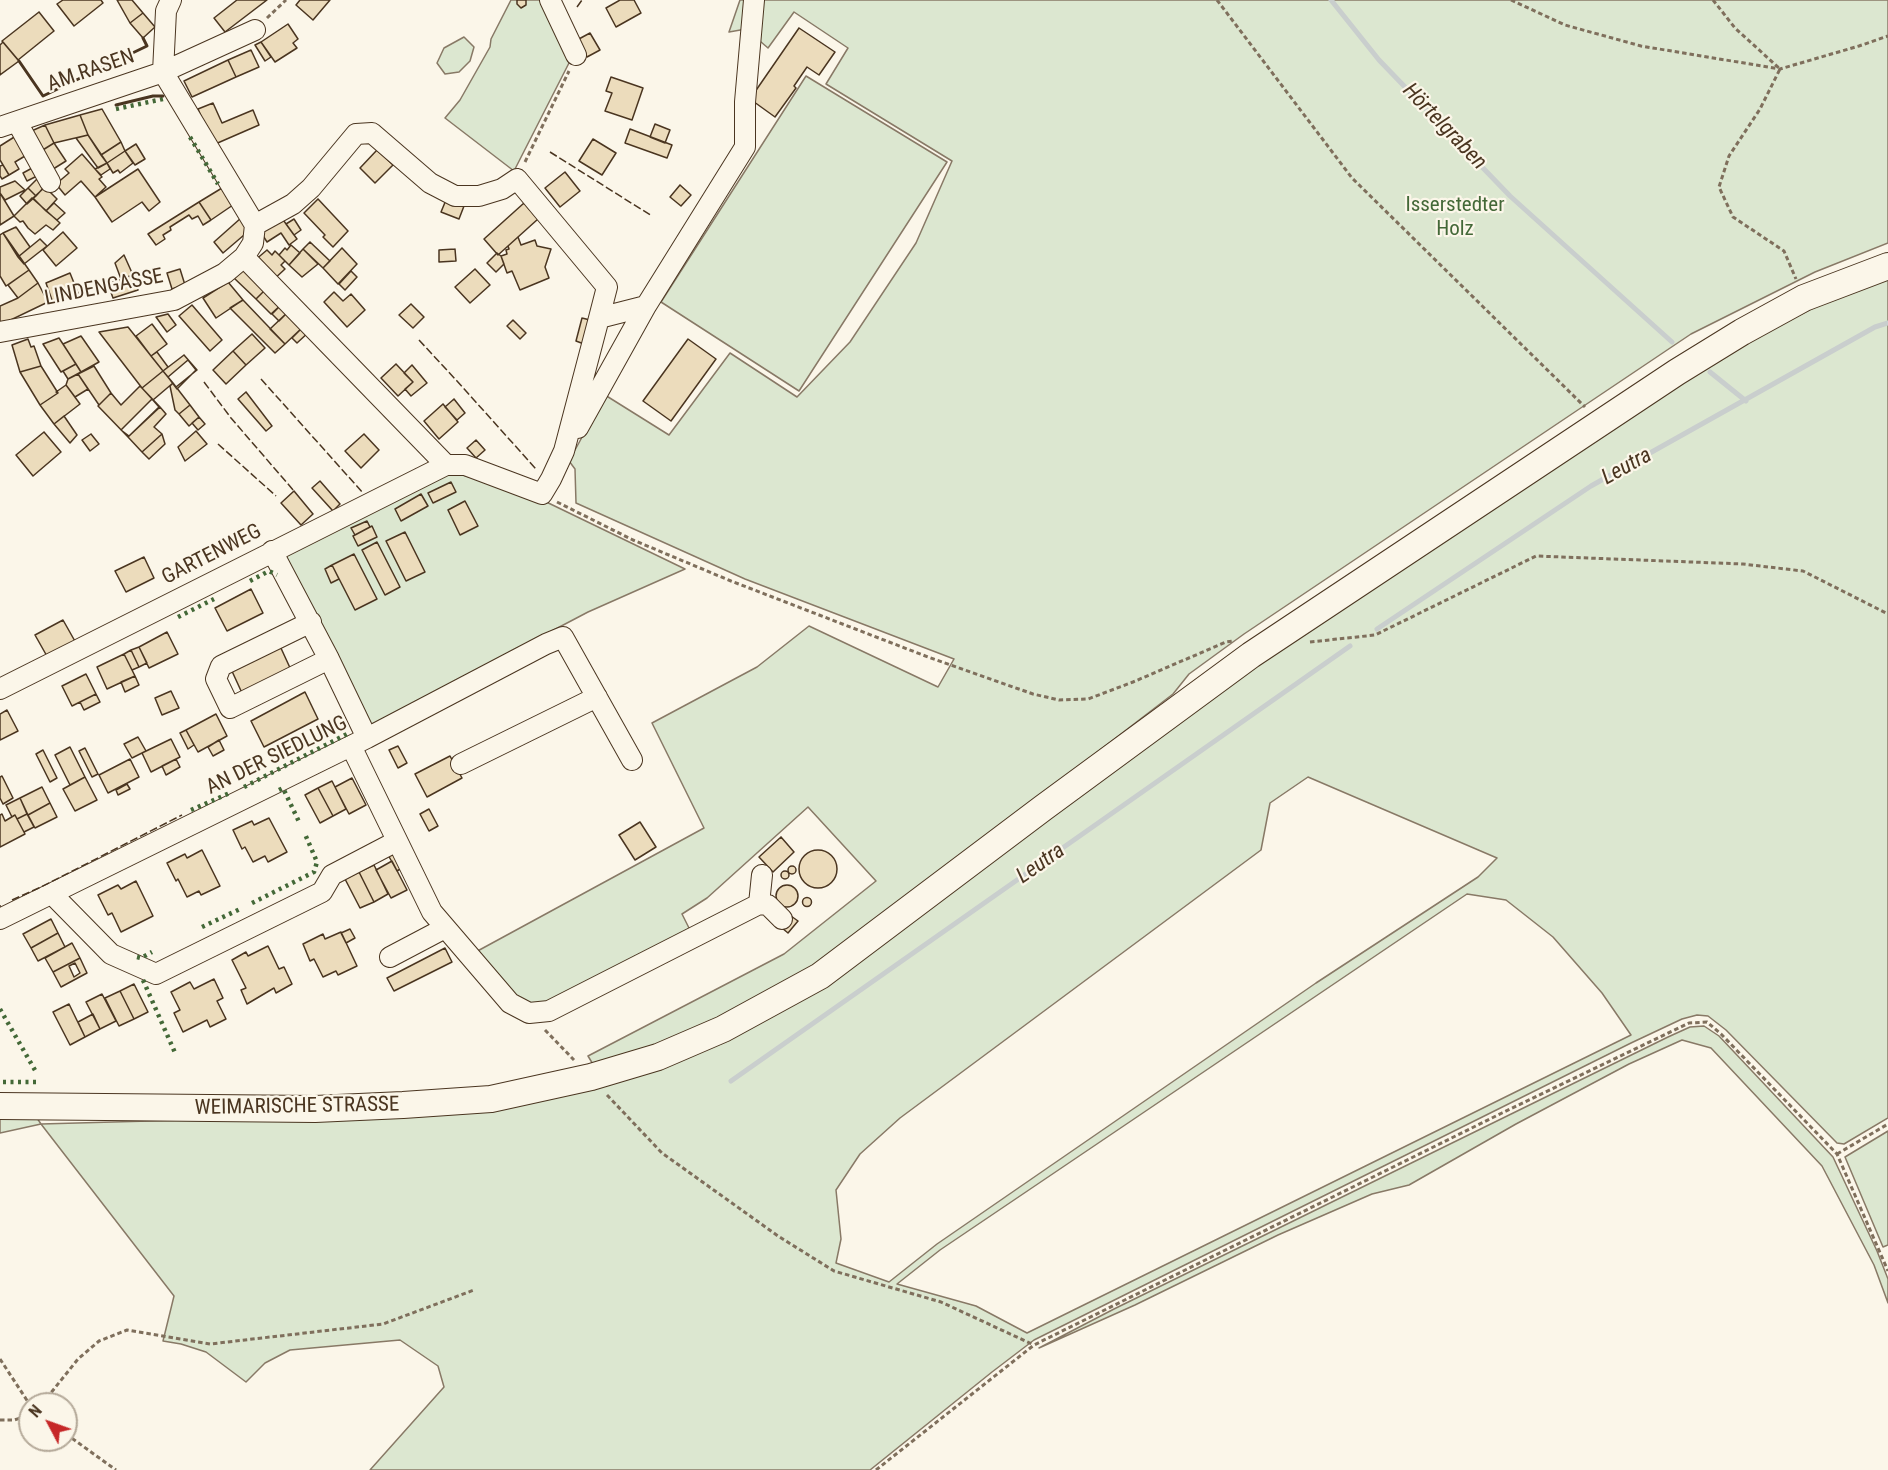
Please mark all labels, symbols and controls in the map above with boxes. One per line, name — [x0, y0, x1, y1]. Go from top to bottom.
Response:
street label: AM RASEN — [44, 44, 138, 98]
water label: Hörtelgraben — [1396, 78, 1492, 176]
park label: Isserstedter Holz — [1405, 193, 1505, 243]
street label: LINDENGASSE — [42, 264, 166, 312]
water label: Leutra — [1597, 443, 1657, 491]
street label: GARTENWEG — [158, 519, 266, 591]
street label: AN DER SIEDLUNG — [202, 711, 352, 801]
water label: Leutra — [1012, 838, 1070, 890]
street label: WEIMARISCHE STRASSE — [194, 1093, 400, 1121]
north arrow — [18, 1392, 78, 1452]
text: N — [25, 1401, 46, 1421]

